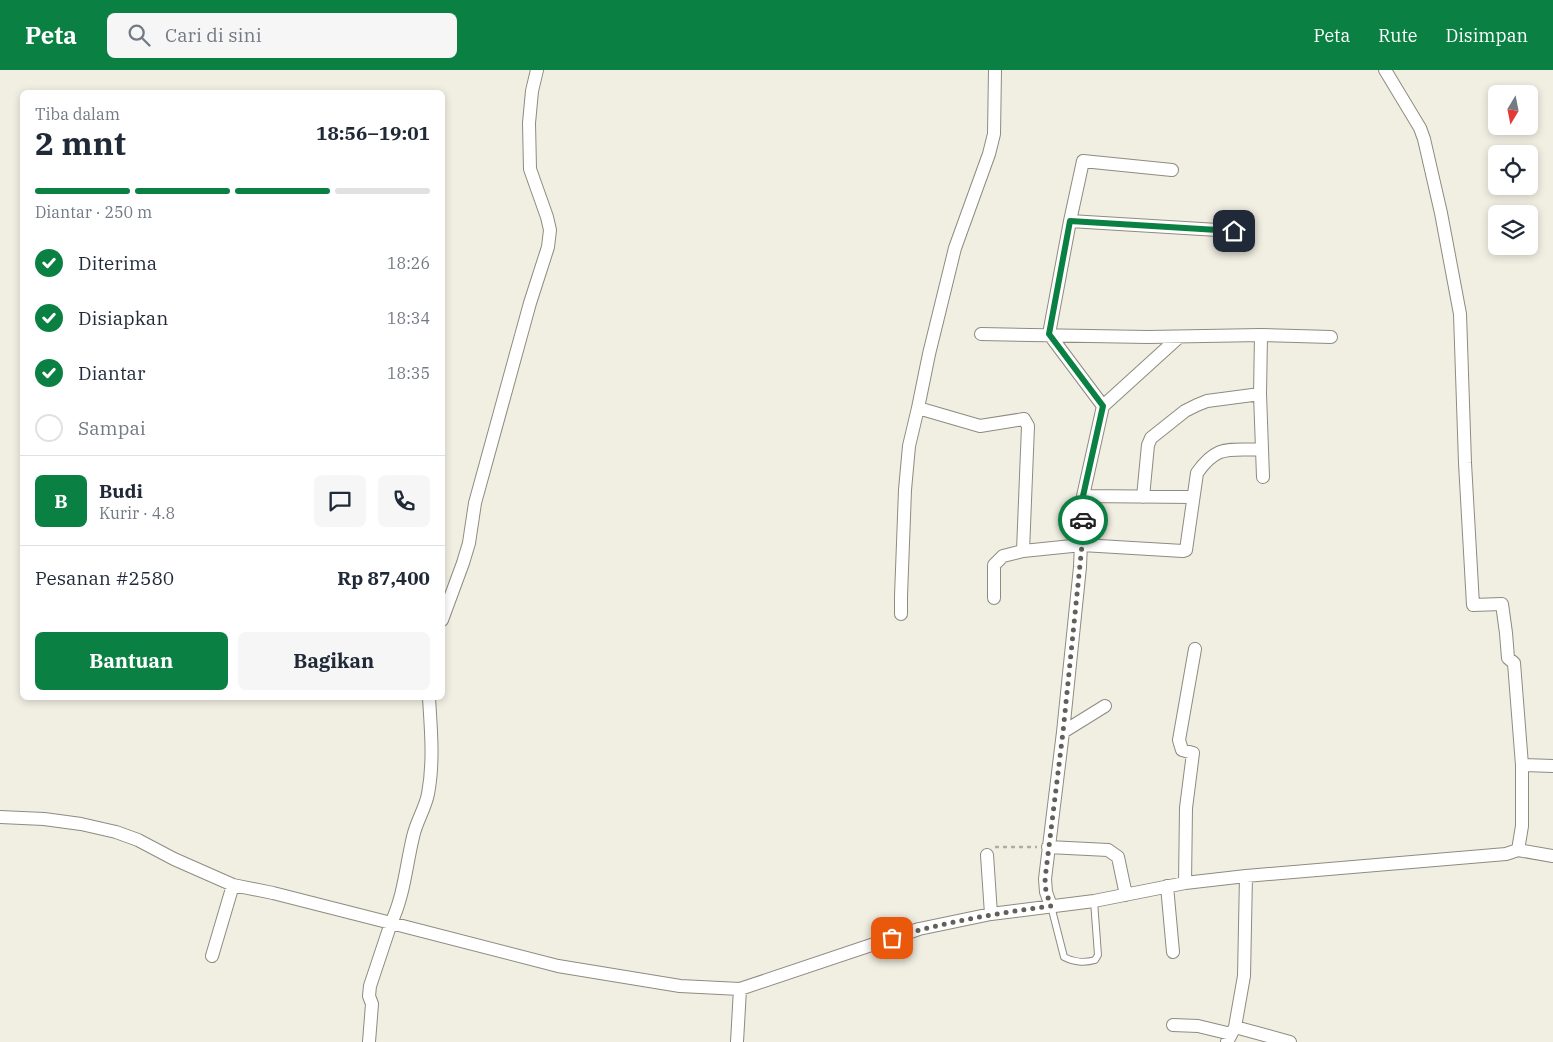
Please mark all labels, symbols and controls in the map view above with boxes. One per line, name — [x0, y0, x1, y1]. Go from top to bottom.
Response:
search box — [107, 13, 457, 58]
text: Peta — [25, 19, 77, 51]
icon: search — [125, 21, 153, 49]
text: Cari di sini — [165, 23, 262, 47]
text: Peta — [1314, 24, 1350, 47]
text: Rute — [1378, 24, 1417, 47]
text: Disimpan — [1445, 24, 1528, 47]
north arrow — [1488, 85, 1538, 135]
map controls — [1488, 85, 1538, 255]
text: Tiba dalam — [35, 104, 120, 124]
text: 18:56–19:01 — [316, 121, 430, 145]
text: 2 mnt — [35, 122, 126, 164]
button: locate — [1488, 145, 1538, 195]
text: Diantar · 250 m — [35, 202, 152, 222]
button: layers — [1488, 205, 1538, 255]
pin — [1213, 210, 1255, 252]
icon: home — [1220, 217, 1248, 245]
icon: check — [35, 249, 63, 277]
text: Diterima — [78, 251, 157, 275]
text: 18:26 — [387, 253, 430, 273]
icon: check — [35, 304, 63, 332]
text: Disiapkan — [78, 306, 168, 330]
text: 18:34 — [387, 308, 430, 328]
icon: check — [35, 359, 63, 387]
text: Diantar — [78, 361, 145, 385]
text: 18:35 — [387, 363, 430, 383]
text: Sampai — [78, 416, 146, 440]
button: chat — [314, 475, 366, 527]
button: phone — [378, 475, 430, 527]
text: Budi — [99, 479, 143, 503]
text: B — [54, 489, 68, 513]
courier — [1058, 495, 1108, 545]
text: Kurir · 4.8 — [99, 503, 175, 523]
icon: car — [1069, 506, 1097, 534]
text: Pesanan #2580 — [35, 566, 174, 590]
text: Rp 87,400 — [337, 566, 430, 590]
button: Bantuan — [35, 632, 228, 690]
button: Bagikan — [238, 632, 430, 690]
pin — [871, 917, 913, 959]
icon: bag — [878, 924, 906, 952]

